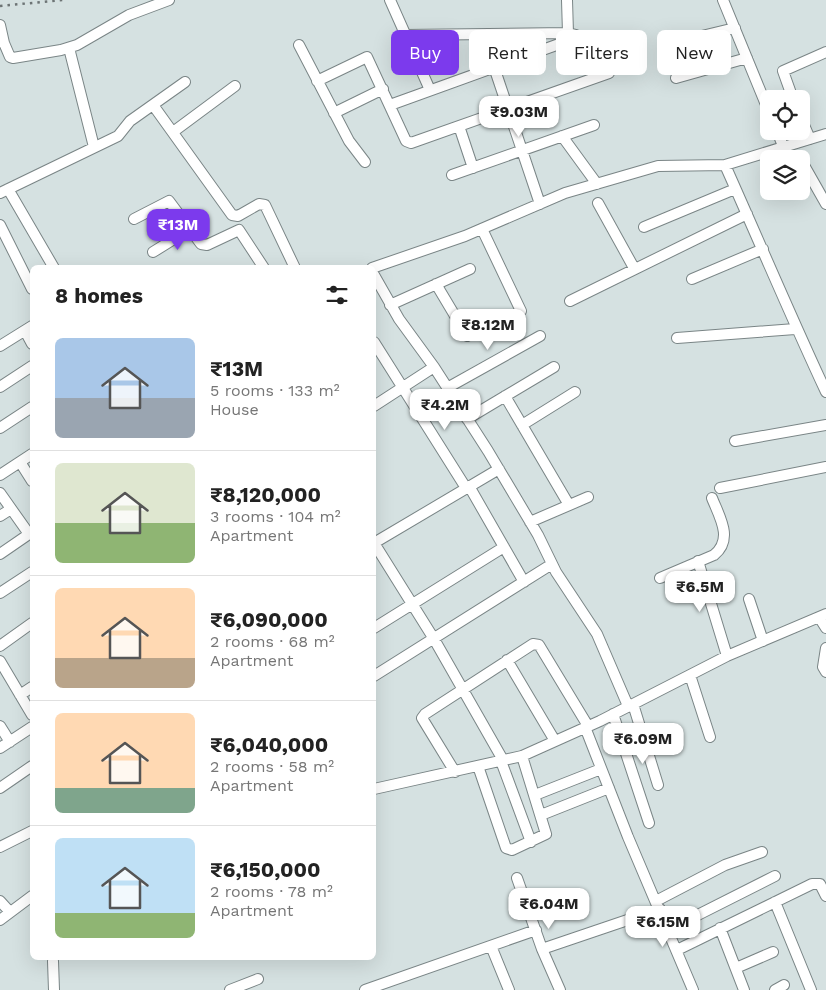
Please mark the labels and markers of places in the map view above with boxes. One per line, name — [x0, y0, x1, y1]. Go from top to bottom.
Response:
pin: ₹9.03M — [478, 96, 560, 138]
pin: ₹13M — [148, 208, 208, 251]
pin: ₹8.12M — [447, 308, 529, 351]
pin: ₹4.2M — [410, 388, 480, 431]
pin: ₹6.5M — [665, 570, 735, 613]
pin: ₹6.09M — [602, 722, 684, 765]
pin: ₹6.04M — [508, 888, 590, 930]
pin: ₹6.15M — [622, 906, 704, 948]

